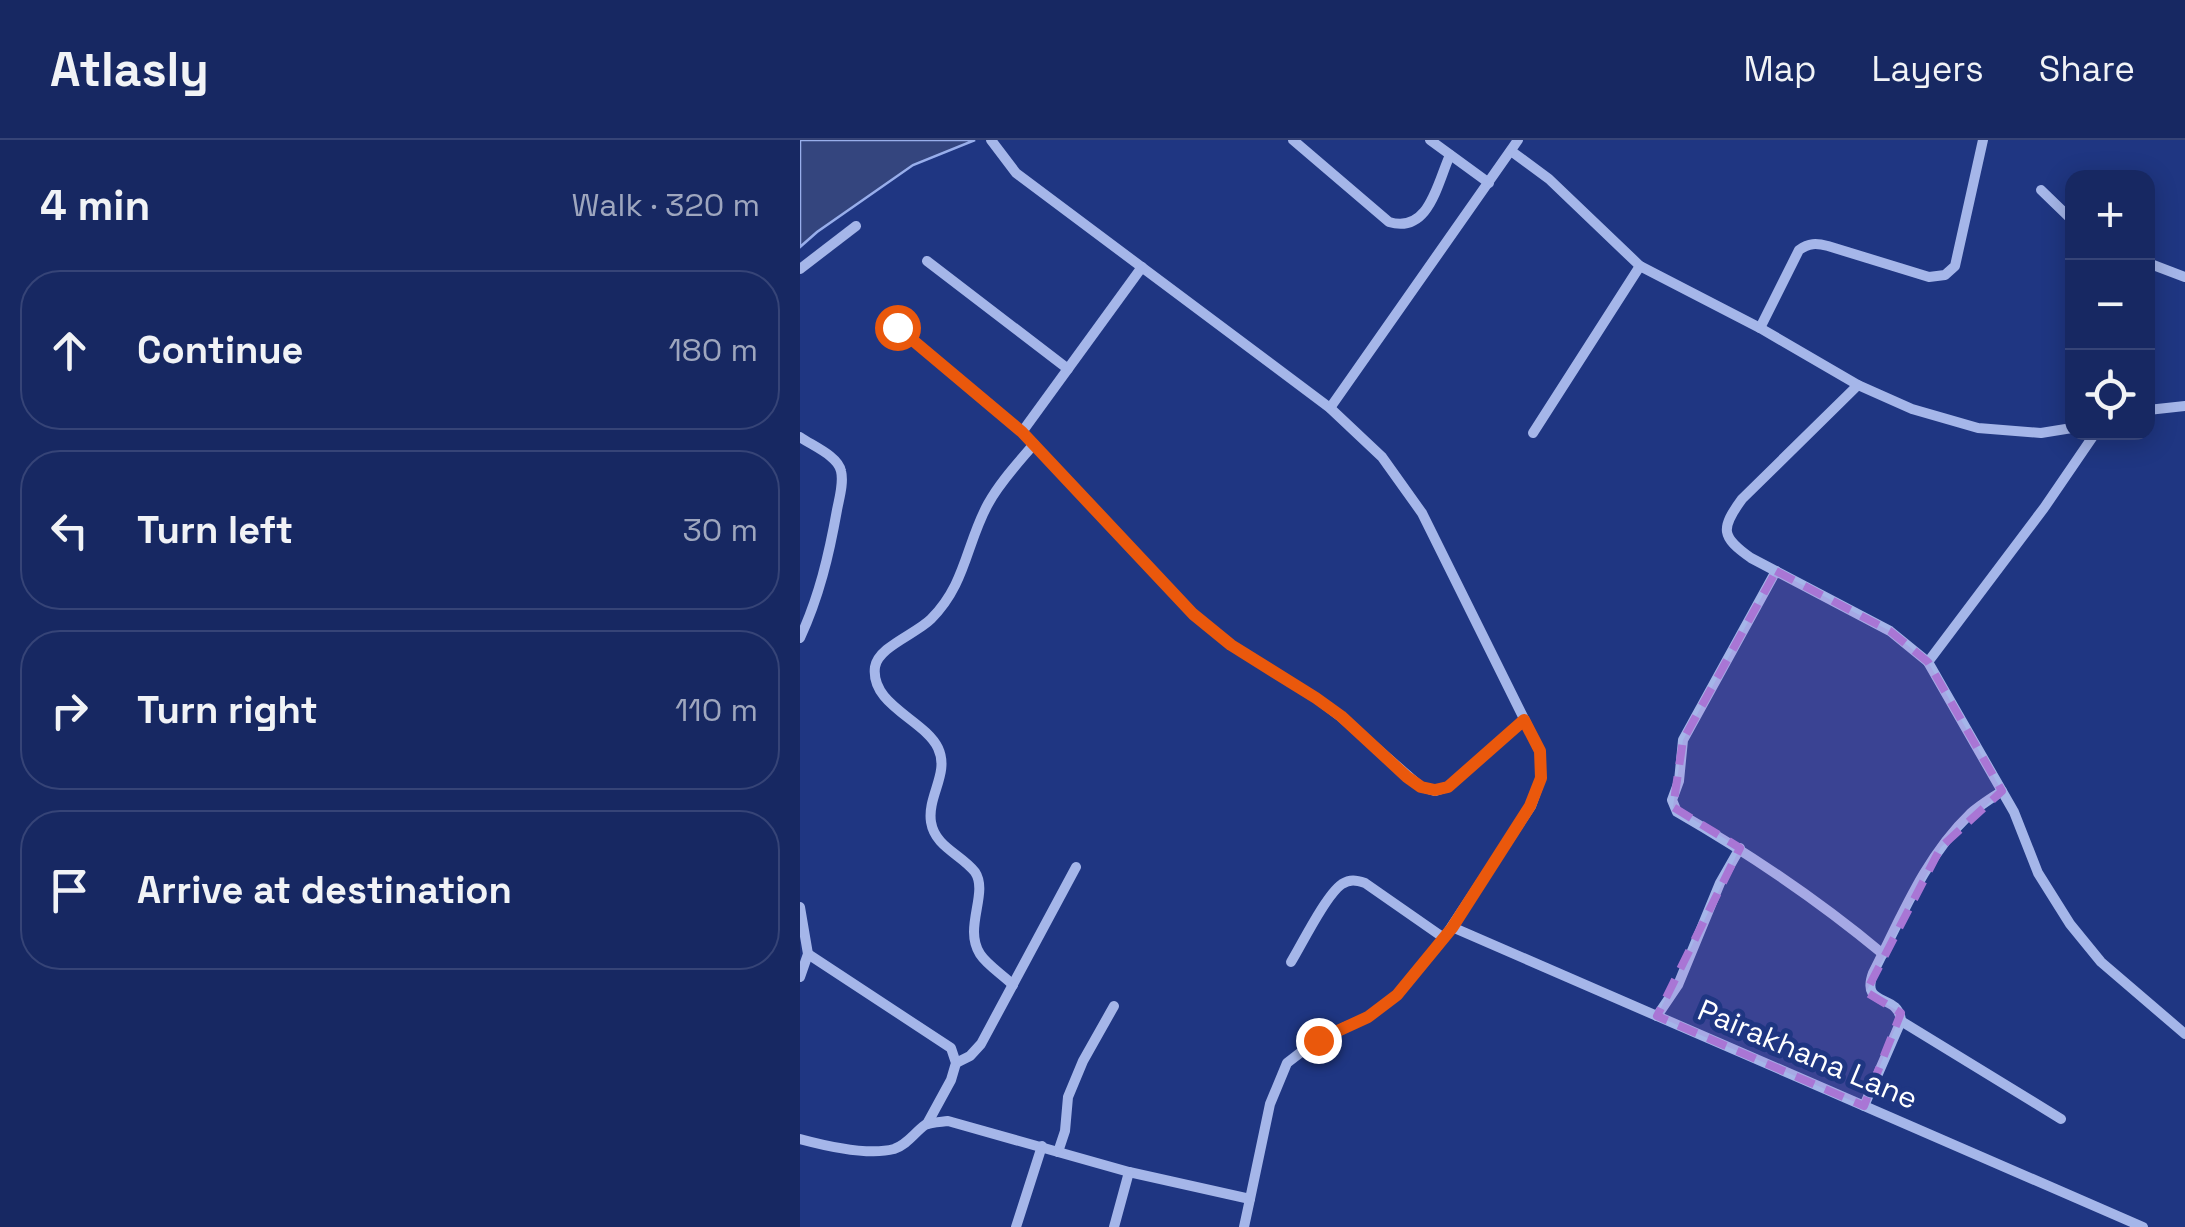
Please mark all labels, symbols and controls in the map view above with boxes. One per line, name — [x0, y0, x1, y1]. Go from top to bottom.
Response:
text: Atlasly — [50, 39, 209, 100]
text: Map — [1743, 47, 1816, 91]
text: Layers — [1871, 47, 1984, 91]
text: Share — [2039, 47, 2135, 91]
map controls — [2065, 170, 2155, 440]
button: + — [2065, 170, 2155, 260]
text: 4 min — [40, 179, 150, 232]
text: Walk · 320 m — [572, 185, 760, 225]
button: − — [2065, 260, 2155, 350]
route start — [875, 305, 921, 351]
icon: ahead — [42, 323, 97, 378]
text: Continue — [137, 326, 303, 374]
text: 180 m — [668, 330, 758, 370]
button: locate — [2065, 350, 2155, 440]
icon: left — [42, 503, 97, 558]
text: Turn left — [137, 506, 293, 554]
text: 30 m — [682, 510, 758, 550]
icon: right — [42, 683, 97, 738]
text: Turn right — [137, 686, 318, 734]
text: 110 m — [675, 690, 758, 730]
icon: arrive — [42, 863, 97, 918]
text: Arrive at destination — [137, 866, 512, 914]
street label: Pairakhana Lane — [1692, 990, 1924, 1118]
route end — [1296, 1018, 1342, 1064]

